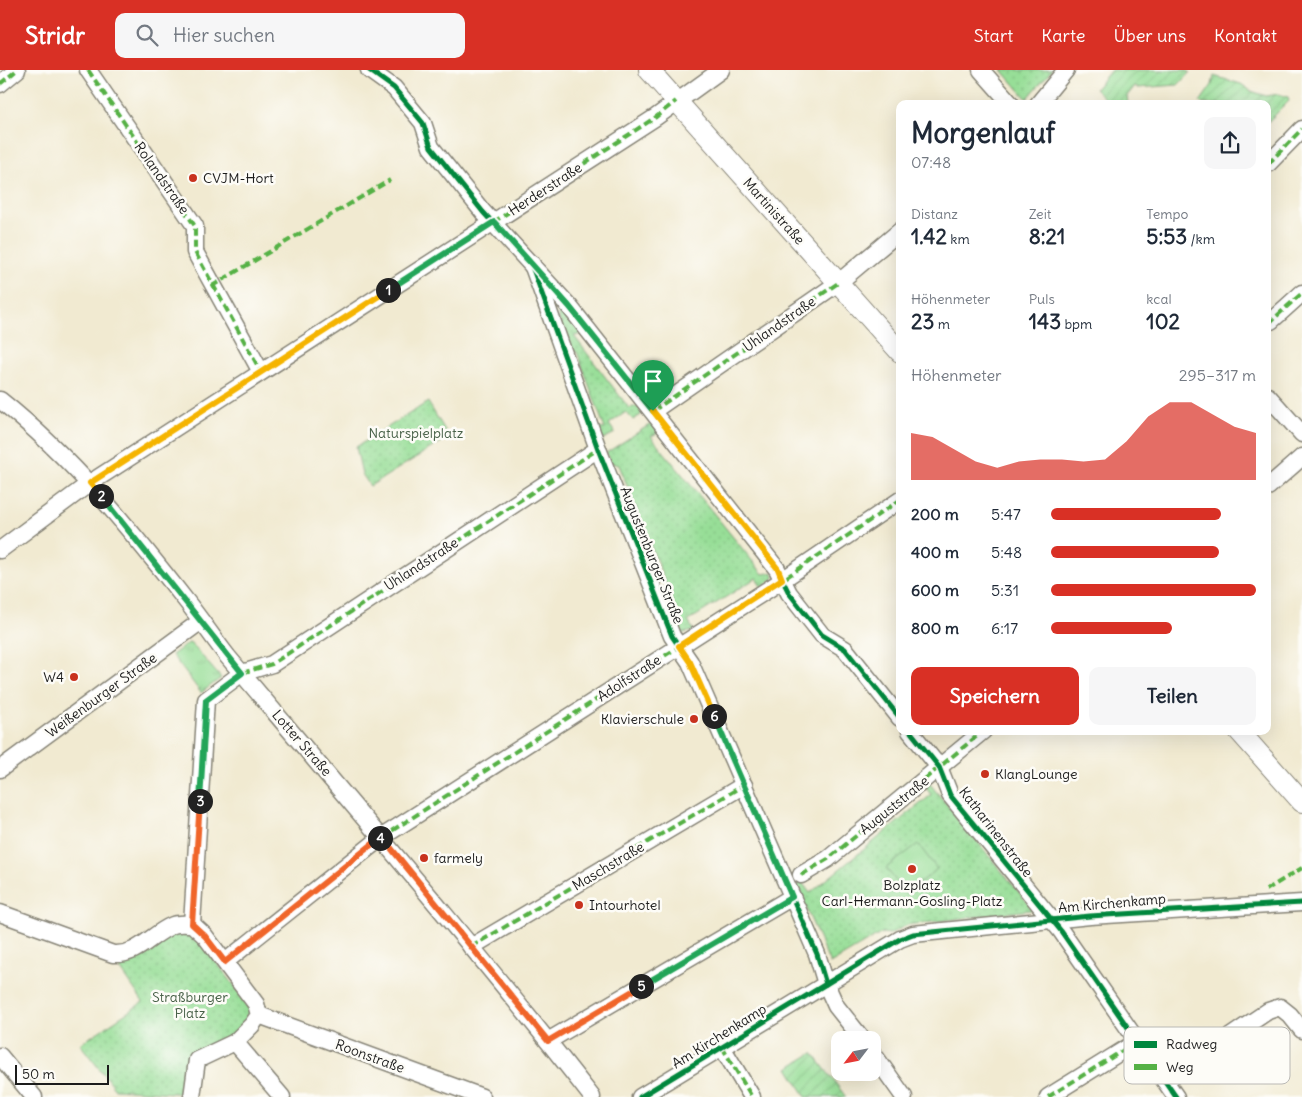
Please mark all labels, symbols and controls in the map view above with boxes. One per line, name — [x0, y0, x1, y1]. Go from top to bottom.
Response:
search box — [115, 13, 465, 58]
text: Stridr — [25, 20, 85, 50]
icon: search — [133, 21, 161, 49]
text: Hier suchen — [173, 23, 275, 47]
text: Start — [974, 24, 1013, 47]
text: Karte — [1041, 24, 1086, 47]
text: Über uns — [1114, 24, 1186, 47]
text: Kontakt — [1214, 24, 1277, 47]
text: Morgenlauf — [911, 115, 1055, 151]
button: share — [1204, 117, 1256, 169]
street label: Rolandstraße — [131, 138, 193, 218]
text: 07:48 — [911, 152, 951, 172]
street label: Herderstraße — [505, 159, 585, 219]
place label: CVJM-Hort — [203, 169, 274, 187]
marker: CVJM-Hort — [187, 172, 199, 184]
street label: Martinistraße — [739, 174, 809, 248]
text: Distanz — [911, 205, 958, 223]
text: Zeit — [1029, 205, 1052, 223]
text: Tempo — [1146, 205, 1188, 223]
text: 1.42 — [911, 223, 947, 250]
text: 8:21 — [1029, 223, 1065, 250]
text: 5:53 — [1146, 223, 1187, 250]
text: km — [947, 230, 970, 248]
text: /km — [1187, 230, 1215, 248]
pin: 1 — [376, 278, 400, 302]
text: 1 — [386, 281, 391, 299]
text: Höhenmeter — [911, 290, 990, 308]
text: Puls — [1029, 290, 1055, 308]
text: kcal — [1146, 290, 1172, 308]
street label: Uhlandstraße — [739, 292, 819, 356]
text: 23 — [911, 308, 934, 335]
text: 143 — [1029, 308, 1061, 335]
text: 102 — [1146, 308, 1180, 335]
text: m — [934, 315, 950, 333]
text: bpm — [1061, 315, 1092, 333]
pin — [632, 360, 674, 411]
text: Höhenmeter — [911, 365, 1002, 385]
text: 295–317 m — [1179, 365, 1256, 385]
icon: arrive — [639, 367, 667, 395]
park label: Naturspielplatz — [369, 424, 464, 442]
pin: 2 — [88, 484, 114, 508]
street label: Augustenburger Straße — [616, 484, 688, 626]
text: 2 — [98, 487, 105, 505]
text: 200 m — [911, 504, 959, 524]
text: 5:47 — [991, 504, 1021, 524]
street label: Uhlandstraße — [381, 533, 461, 595]
text: 400 m — [911, 542, 959, 562]
text: 5:48 — [991, 542, 1022, 562]
text: 600 m — [911, 580, 959, 600]
text: 5:31 — [991, 580, 1019, 600]
text: 800 m — [911, 618, 959, 638]
text: 6:17 — [991, 618, 1018, 638]
street label: Weißenburger Straße — [42, 649, 160, 741]
street label: Adolfstraße — [594, 651, 664, 705]
button: Speichern — [911, 667, 1079, 725]
button: Teilen — [1089, 667, 1256, 725]
place label: W4 — [43, 668, 64, 686]
marker: W4 — [68, 671, 80, 683]
pin: 6 — [702, 704, 726, 728]
street label: Lotter Straße — [268, 706, 336, 780]
text: 6 — [710, 707, 719, 725]
place label: Klavierschule — [601, 710, 684, 728]
marker: Klavierschule — [688, 713, 700, 725]
place label: KlangLounge — [995, 765, 1078, 783]
marker: KlangLounge — [979, 768, 991, 780]
street label: Auguststraße — [856, 772, 932, 838]
street label: Katharinenstraße — [955, 783, 1037, 881]
pin: 3 — [188, 788, 212, 814]
text: 3 — [197, 792, 204, 810]
pin: 4 — [368, 826, 392, 850]
text: 4 — [376, 829, 385, 847]
street label: Maschstraße — [569, 838, 647, 894]
place label: farmely — [434, 849, 483, 867]
marker: farmely — [418, 852, 430, 864]
marker: Bolzplatz Carl-Hermann-Gosling-Platz — [906, 863, 918, 875]
place label: Bolzplatz Carl-Hermann-Gosling-Platz — [822, 876, 1003, 910]
street label: Am Kirchenkamp — [1057, 889, 1167, 917]
place label: Intourhotel — [589, 896, 661, 914]
marker: Intourhotel — [573, 899, 585, 911]
pin: 5 — [628, 974, 654, 998]
text: 5 — [637, 977, 646, 995]
park label: Straßburger Platz — [152, 988, 228, 1022]
street label: Am Kirchenkamp — [668, 1000, 770, 1072]
legend — [1124, 1027, 1290, 1084]
north arrow — [831, 1031, 881, 1081]
map controls — [831, 1031, 881, 1081]
street label: Roonstraße — [333, 1035, 407, 1077]
text: Radweg — [1166, 1035, 1217, 1053]
text: Weg — [1166, 1058, 1194, 1076]
scale bar — [15, 1062, 109, 1085]
text: 50 m — [22, 1065, 55, 1083]

